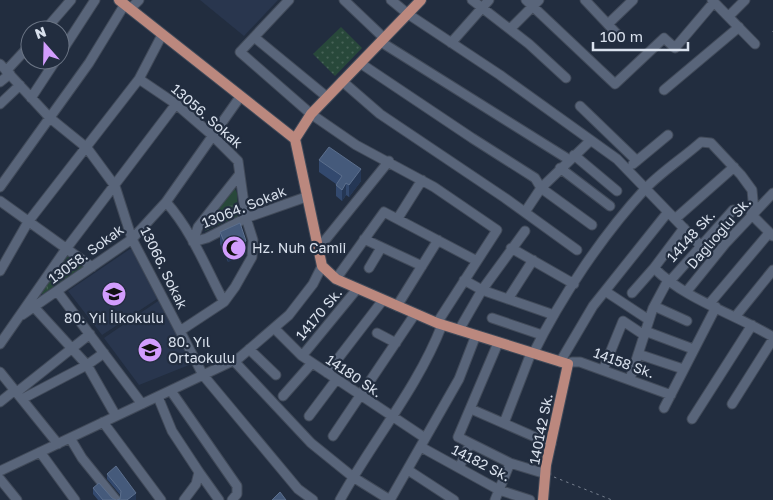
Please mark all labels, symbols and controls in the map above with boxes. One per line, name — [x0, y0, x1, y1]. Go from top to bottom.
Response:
north arrow — [20, 20, 70, 70]
scale bar — [593, 20, 688, 52]
text: N — [32, 23, 48, 42]
text: 100 m — [600, 27, 643, 45]
street label: 13056. Sokak — [168, 80, 247, 151]
street label: 13064. Sokak — [199, 182, 288, 231]
street label: Dağlıoğlu Sk. — [683, 193, 754, 272]
street label: 14148 Sk. — [663, 206, 718, 265]
street label: 13058. Sokak — [45, 221, 127, 287]
street label: 13066. Sokak — [137, 224, 192, 312]
mosque icon: Hz. Nuh Camii — [221, 235, 247, 261]
place label: Hz. Nuh Camii — [252, 239, 346, 256]
school or university icon: 80. Yıl İlkokulu — [101, 281, 127, 307]
street label: 14170 Sk. — [292, 284, 345, 343]
place label: 80. Yıl İlkokulu — [64, 309, 164, 326]
place label: 80. Yıl Ortaokulu — [168, 333, 235, 366]
school or university icon: 80. Yıl Ortaokulu — [137, 337, 163, 363]
street label: 14158 Sk. — [591, 344, 657, 381]
street label: 14180 Sk. — [323, 351, 386, 401]
street label: 140142 Sk. — [525, 392, 556, 466]
street label: 14182 Sk. — [449, 441, 513, 485]

